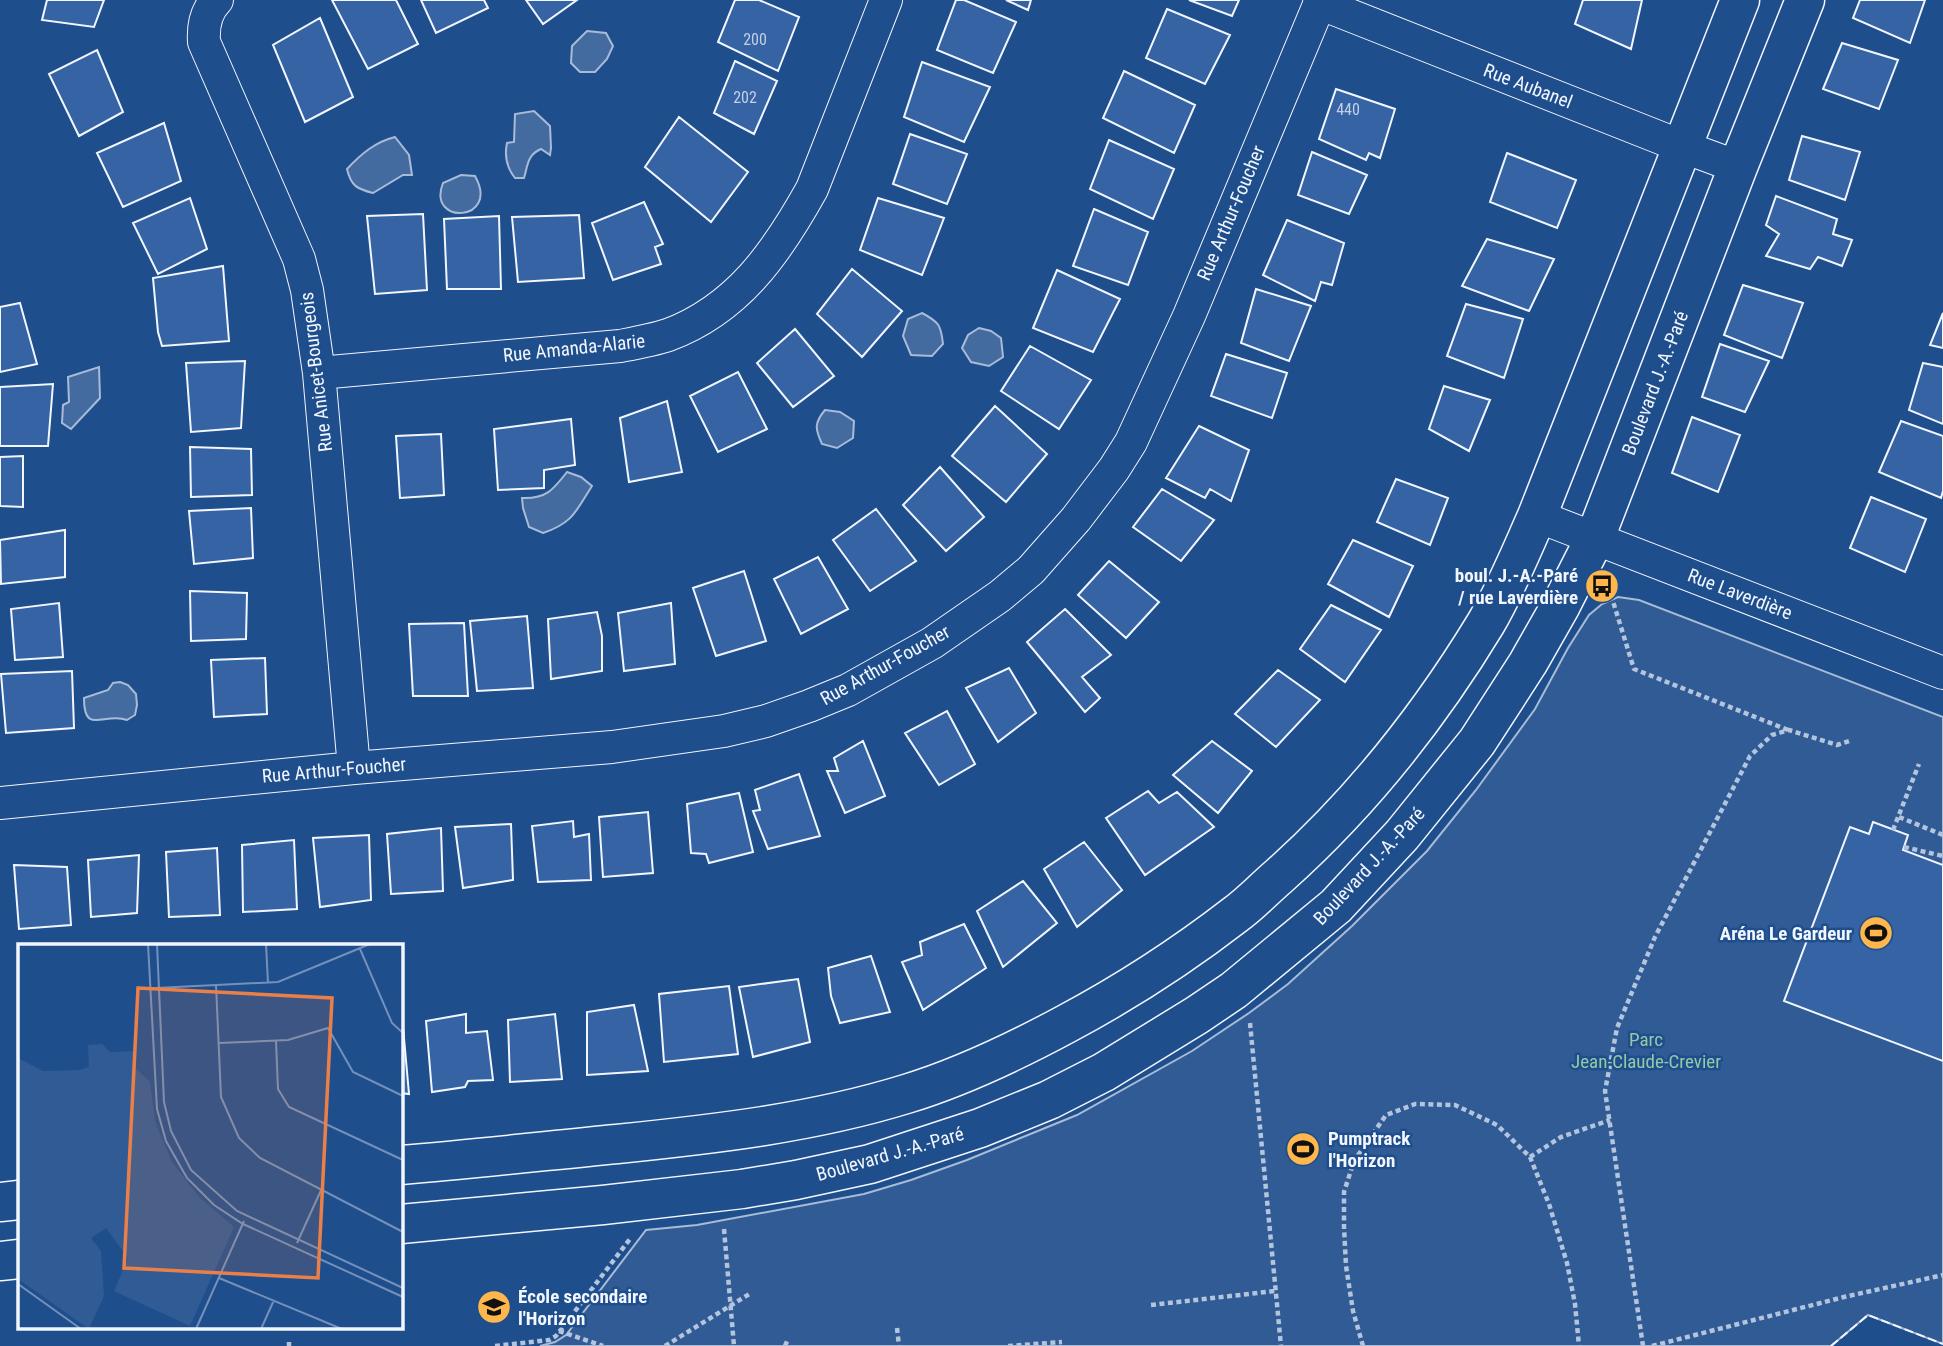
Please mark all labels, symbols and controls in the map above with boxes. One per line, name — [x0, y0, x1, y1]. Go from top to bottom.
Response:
house number: 200 — [743, 30, 767, 49]
street label: Rue Aubanel — [1480, 59, 1576, 113]
house number: 202 — [733, 88, 757, 107]
house number: 440 — [1336, 100, 1360, 119]
street label: Rue Arthur-Foucher — [1192, 142, 1270, 284]
street label: Rue Anicet-Bourgeois — [295, 291, 337, 453]
street label: Boulevard J.-A.-Paré — [1617, 308, 1693, 458]
street label: Rue Amanda-Alarie — [502, 329, 646, 367]
place label: boul. J.-A.-Paré / rue Laverdière — [1455, 564, 1578, 609]
street label: Rue Laverdière — [1684, 564, 1796, 625]
bus stop icon: boul. J.-A.-Paré / rue Laverdière — [1583, 567, 1621, 605]
street label: Rue Arthur-Foucher — [816, 620, 954, 710]
street label: Rue Arthur-Foucher — [261, 752, 407, 788]
street label: Boulevard J.-A.-Paré — [1309, 802, 1429, 930]
sports icon: Aréna Le Gardeur — [1857, 914, 1895, 952]
place label: Aréna Le Gardeur — [1720, 922, 1852, 945]
inset map — [18, 944, 402, 1328]
park label: Parc Jean-Claude-Crevier — [1571, 1028, 1721, 1073]
street label: Boulevard J.-A.-Paré — [814, 1122, 966, 1186]
place label: Pumptrack l'Horizon — [1328, 1127, 1411, 1172]
sports icon: Pumptrack l'Horizon — [1284, 1130, 1322, 1168]
place label: École secondaire l'Horizon — [518, 1285, 647, 1330]
school or university icon: École secondaire l'Horizon — [475, 1288, 513, 1326]

